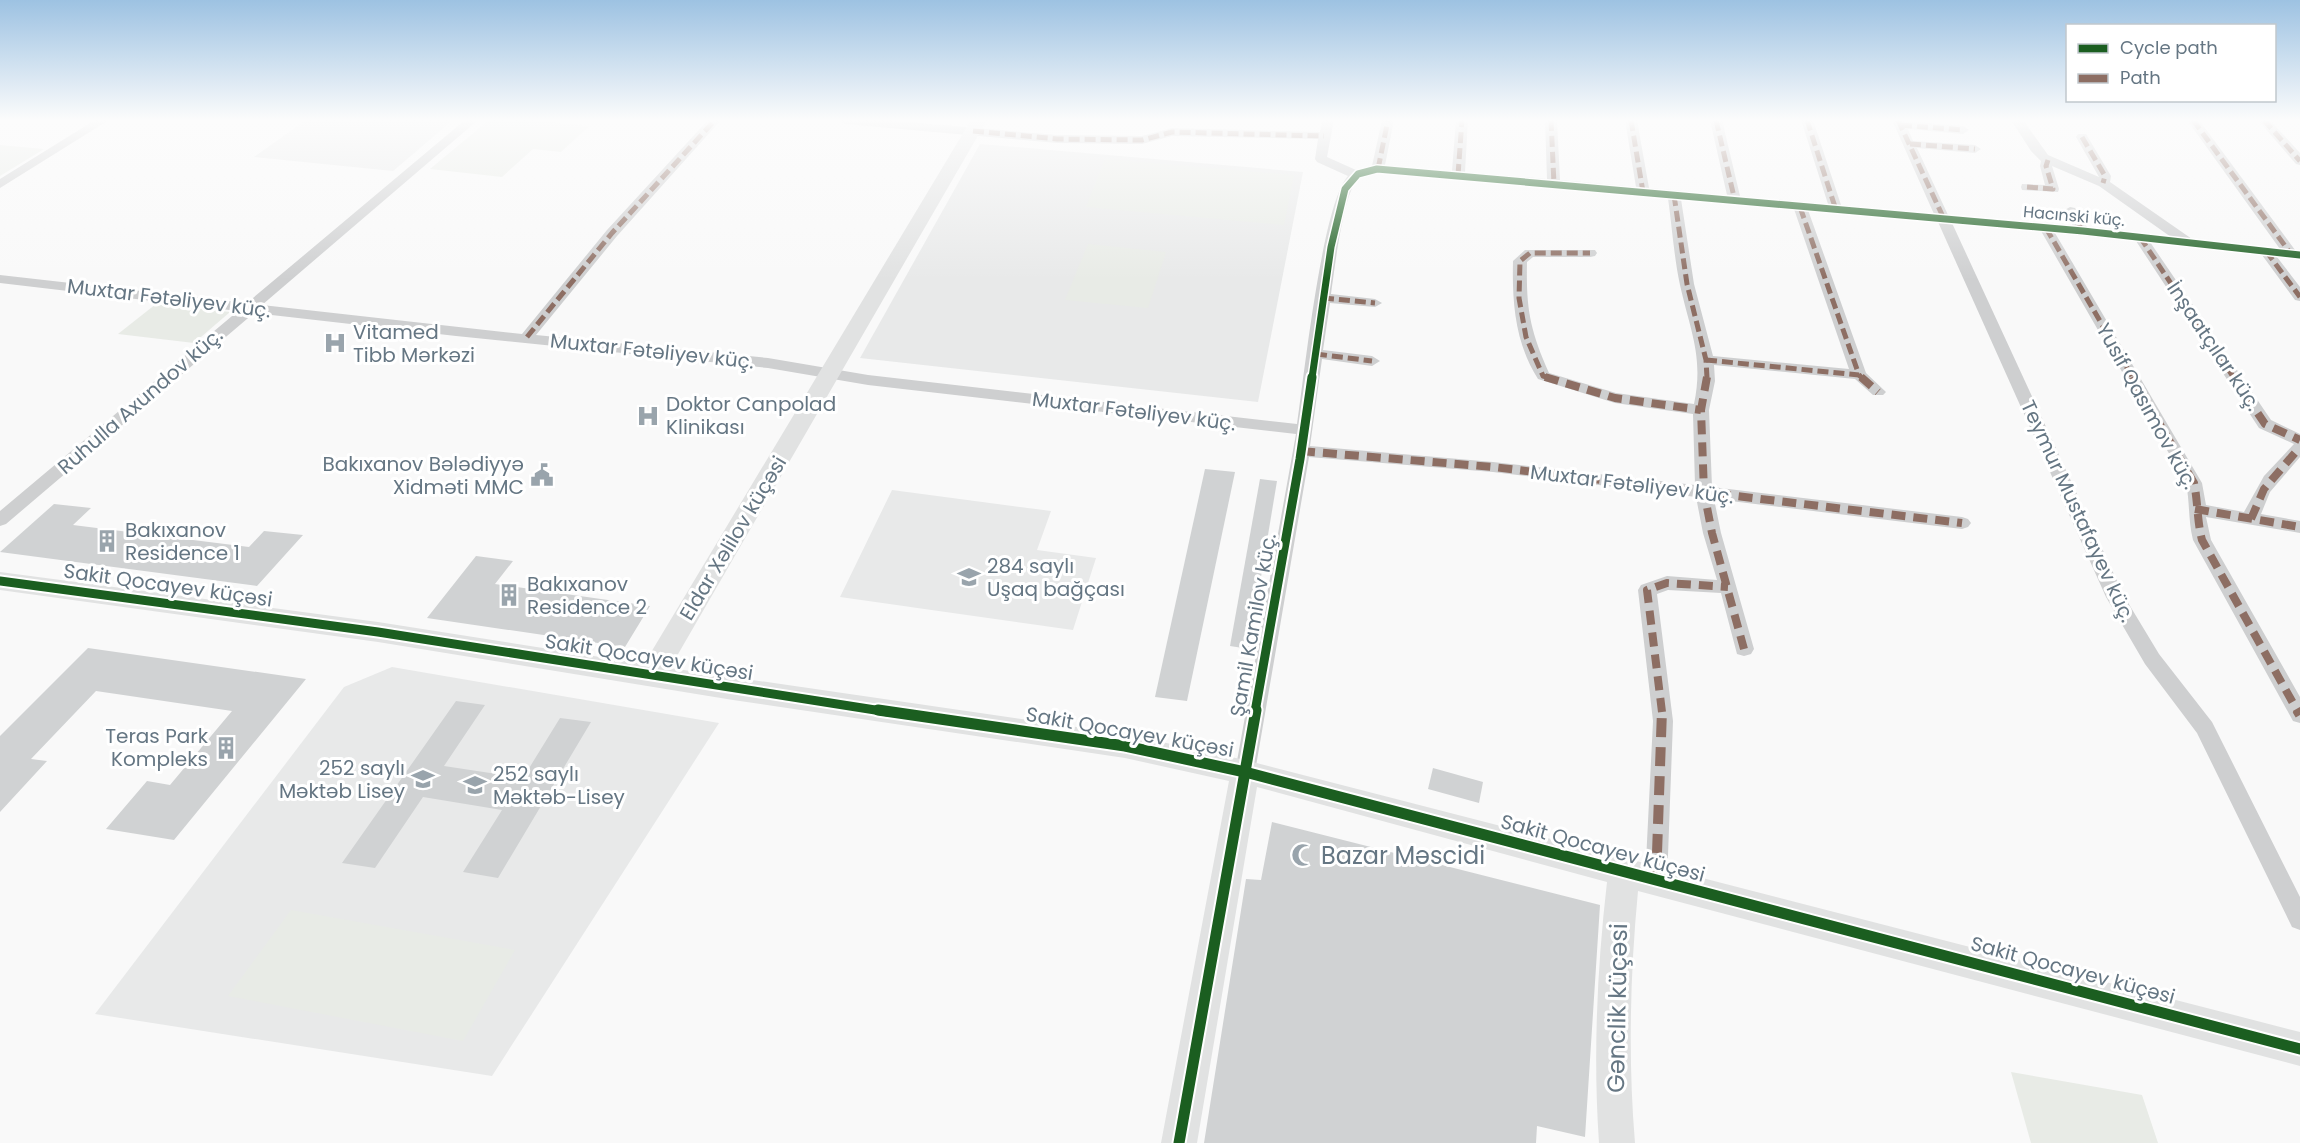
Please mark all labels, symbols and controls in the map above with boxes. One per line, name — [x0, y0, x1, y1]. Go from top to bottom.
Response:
legend — [2066, 24, 2276, 102]
text: Cycle path — [2120, 35, 2218, 60]
text: Path — [2120, 65, 2161, 90]
street label: Hacınski küç. — [2022, 200, 2126, 232]
street label: Muxtar Fətəliyev küç. — [66, 272, 272, 324]
street label: İnşaatçılar küç. — [2160, 276, 2268, 416]
place label: Vitamed Tibb Mərkəzi — [353, 318, 475, 369]
street label: Yusif Qasımov küç. — [2090, 318, 2204, 494]
street label: Ruhulla Axundov küç. — [51, 321, 229, 481]
street label: Muxtar Fətəliyev küç. — [549, 326, 755, 376]
hospital icon: Vitamed Tibb Mərkəzi — [322, 330, 348, 356]
street label: Muxtar Fətəliyev küç. — [1031, 385, 1237, 437]
place label: Doktor Canpolad Klinikası — [666, 390, 836, 441]
street label: Teymur Mustafayev küç. — [2014, 396, 2142, 626]
hospital icon: Doktor Canpolad Klinikası — [635, 403, 661, 429]
place label: Bakıxanov Bələdiyyə Xidməti MMC — [322, 450, 524, 501]
street label: Eldar Xəlilov küçəsi — [673, 451, 793, 625]
street label: Muxtar Fətəliyev küç. — [1529, 458, 1735, 510]
public building icon: Bakıxanov Bələdiyyə Xidməti MMC — [529, 462, 555, 488]
place label: Bakıxanov Residence 1 — [125, 516, 240, 567]
building icon: Bakıxanov Residence 1 — [94, 528, 120, 554]
street label: Şamil Kamilov küç. — [1223, 531, 1283, 719]
place label: 284 saylı Uşaq bağçası — [987, 552, 1125, 603]
street label: Sakit Qocayev küçəsi — [62, 556, 274, 614]
school or university icon: 284 saylı Uşaq bağçası — [956, 564, 982, 590]
place label: Bakıxanov Residence 2 — [527, 570, 647, 621]
building icon: Bakıxanov Residence 2 — [496, 582, 522, 608]
street label: Sakit Qocayev küçəsi — [543, 627, 755, 687]
street label: Sakit Qocayev küçəsi — [1024, 700, 1236, 764]
place label: Teras Park Kompleks — [105, 722, 209, 773]
building icon: Teras Park Kompleks — [213, 735, 239, 761]
place label: 252 saylı Məktəb Lisey — [279, 754, 405, 805]
place label: 252 saylı Məktəb-Lisey — [493, 760, 625, 811]
school or university icon: 252 saylı Məktəb Lisey — [410, 766, 436, 792]
school or university icon: 252 saylı Məktəb-Lisey — [462, 772, 488, 798]
street label: Sakit Qocayev küçəsi — [1498, 807, 1708, 889]
place label: Bazar Məscidi — [1321, 839, 1485, 872]
mosque icon: Bazar Məscidi — [1290, 842, 1316, 868]
street label: Gənclik küçəsi — [1599, 923, 1635, 1093]
street label: Sakit Qocayev küçəsi — [1968, 929, 2178, 1011]

